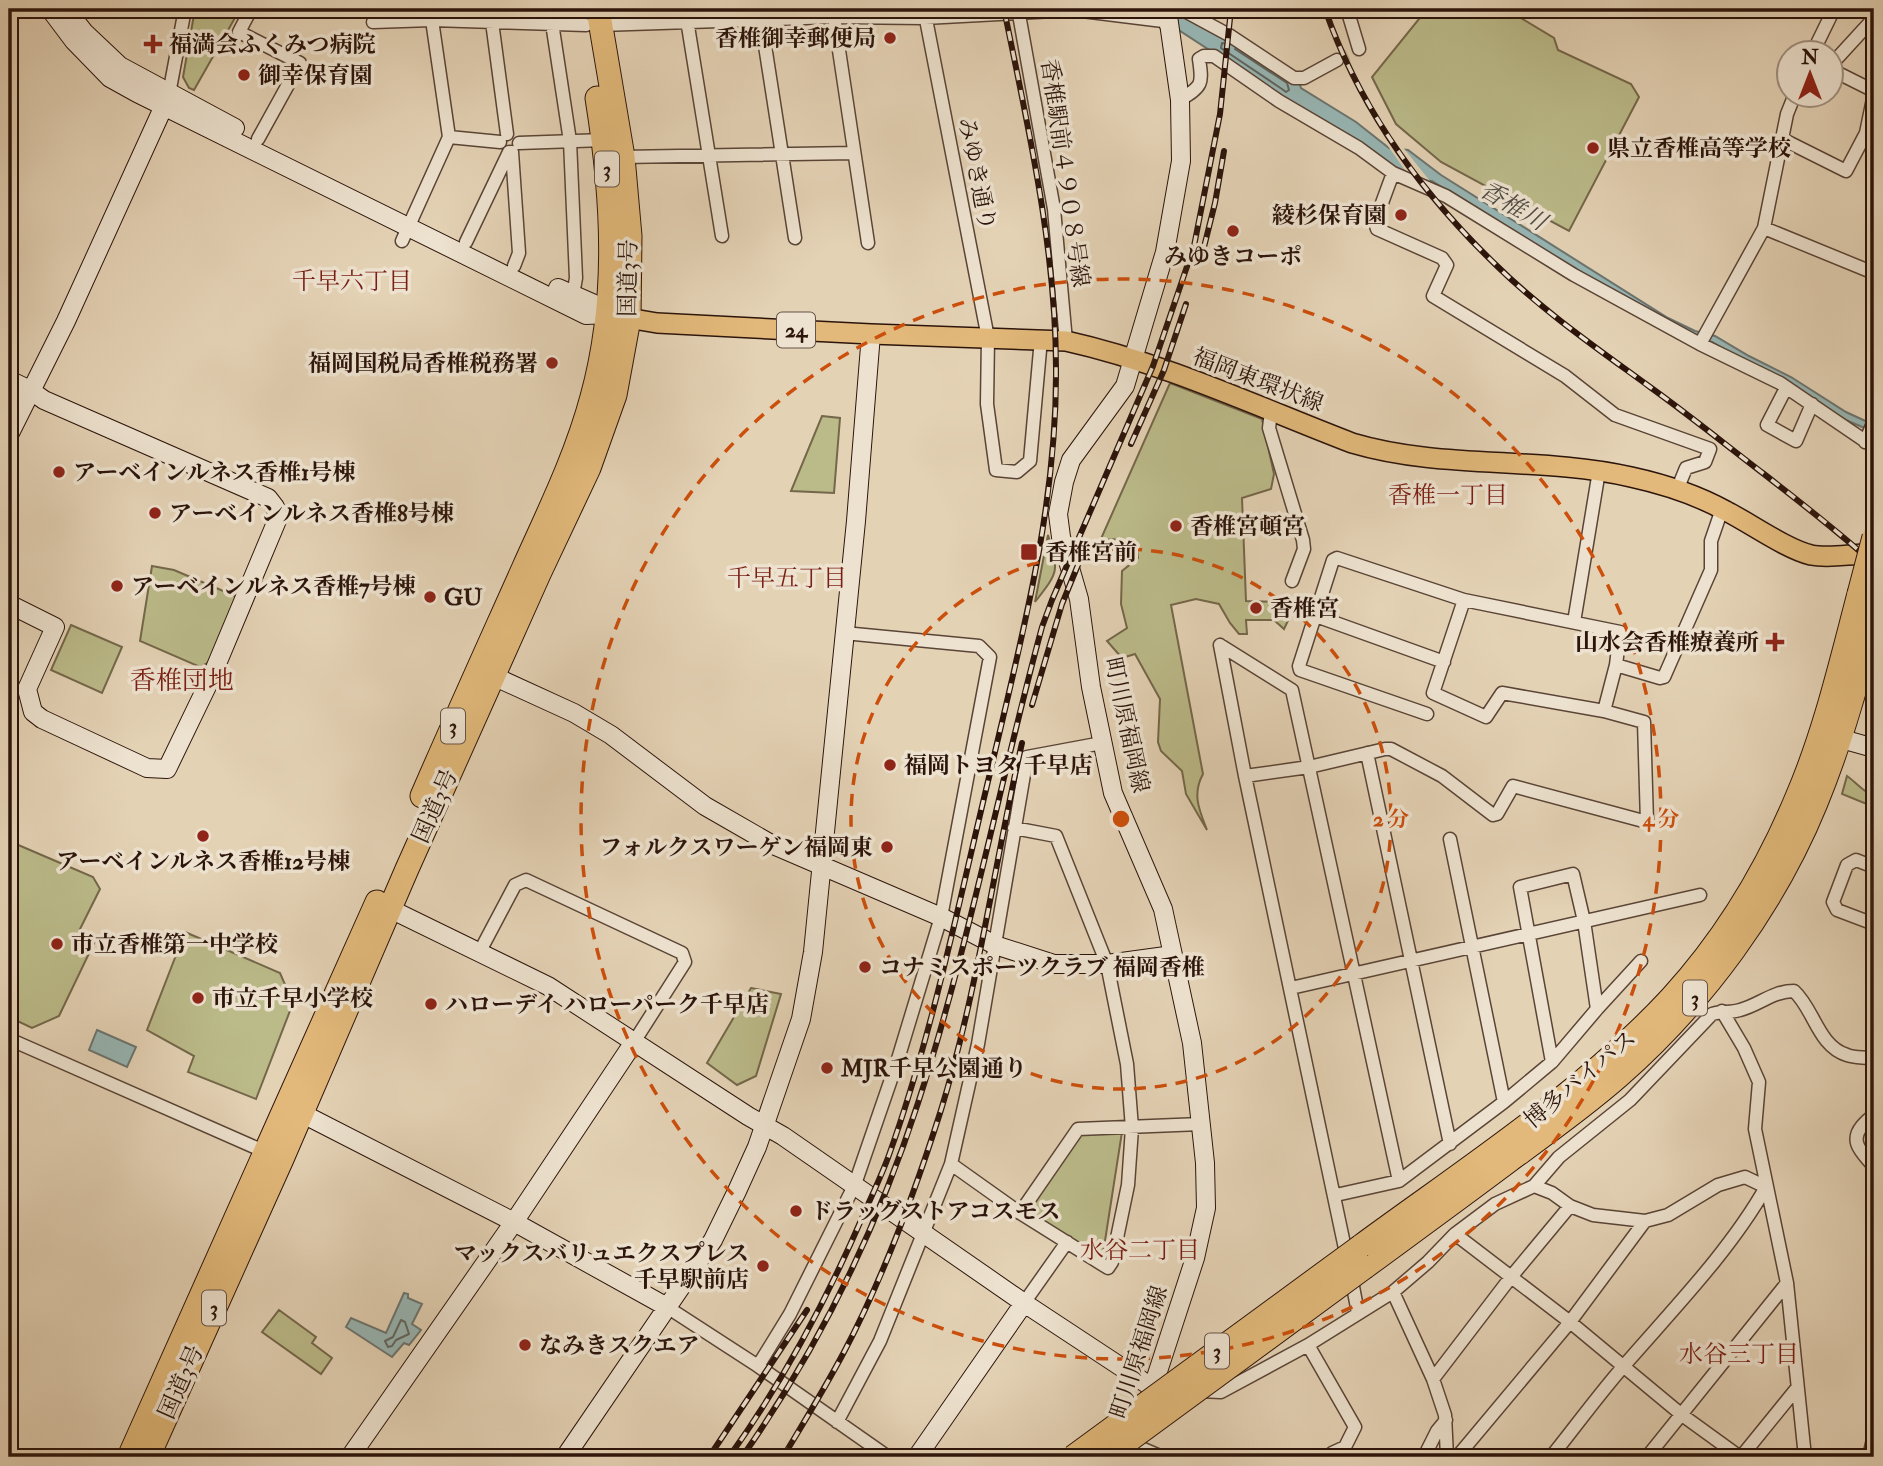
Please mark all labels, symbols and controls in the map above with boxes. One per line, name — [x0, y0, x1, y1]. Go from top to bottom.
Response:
place label: 香椎御幸郵便局 — [715, 24, 876, 53]
place label: 福満会ふくみつ病院 — [169, 30, 376, 59]
marker: 香椎御幸郵便局 — [882, 30, 898, 46]
marker: 福満会ふくみつ病院 — [143, 34, 163, 54]
north arrow — [1774, 38, 1844, 108]
text: N — [1800, 46, 1819, 70]
street label: 香椎駅前４９０８号線 — [1035, 57, 1095, 289]
place label: 御幸保育園 — [258, 61, 373, 90]
marker: 御幸保育園 — [236, 67, 252, 83]
street label: みゆき通り — [952, 115, 1002, 233]
place label: 県立香椎高等学校 — [1607, 134, 1791, 163]
marker: 県立香椎高等学校 — [1585, 140, 1601, 156]
road number: 3 — [595, 152, 619, 186]
water label: 香椎川 — [1474, 174, 1554, 239]
place label: 綾杉保育園 — [1272, 201, 1387, 230]
marker: 綾杉保育園 — [1393, 207, 1409, 223]
marker: みゆきコーポ — [1225, 223, 1241, 239]
street label: 国道3号 — [613, 239, 643, 317]
place label: みゆきコーポ — [1164, 242, 1302, 271]
district label: 千早六丁目 — [292, 266, 412, 297]
road number: 24 — [777, 312, 815, 348]
street label: 福岡東環状線 — [1188, 342, 1328, 418]
place label: 福岡国税局香椎税務署 — [308, 349, 538, 378]
marker: 福岡国税局香椎税務署 — [544, 355, 560, 371]
place label: アーベインルネス香椎1号棟 — [73, 458, 355, 487]
marker: アーベインルネス香椎1号棟 — [51, 464, 67, 480]
district label: 香椎一丁目 — [1388, 480, 1508, 511]
place label: アーベインルネス香椎8号棟 — [169, 499, 454, 528]
marker: アーベインルネス香椎8号棟 — [147, 505, 163, 521]
place label: 香椎宮頓宮 — [1190, 512, 1305, 541]
marker: 香椎宮頓宮 — [1168, 518, 1184, 534]
place label: 香椎宮前 — [1045, 538, 1137, 567]
marker: 香椎宮前 — [1019, 542, 1039, 562]
district label: 千早五丁目 — [727, 563, 847, 594]
place label: アーベインルネス香椎7号棟 — [131, 572, 416, 601]
marker: アーベインルネス香椎7号棟 — [109, 578, 125, 594]
place label: GU — [444, 583, 483, 612]
marker: GU — [422, 589, 438, 605]
place label: 香椎宮 — [1270, 594, 1339, 623]
marker: 香椎宮 — [1248, 600, 1264, 616]
place label: 山水会香椎療養所 — [1575, 628, 1759, 657]
marker: 山水会香椎療養所 — [1765, 632, 1785, 652]
street label: 町川原福岡線 — [1098, 654, 1156, 796]
district label: 香椎団地 — [130, 665, 234, 697]
road number: 3 — [441, 708, 465, 744]
place label: 福岡トヨタ 千早店 — [904, 751, 1093, 780]
marker: 福岡トヨタ 千早店 — [882, 757, 898, 773]
street label: 国道3号 — [406, 765, 464, 847]
text: 2 分 — [1373, 806, 1409, 833]
text: 4 分 — [1642, 806, 1679, 833]
centre of rings — [1109, 807, 1133, 831]
marker: アーベインルネス香椎12号棟 — [195, 828, 211, 844]
place label: フォルクスワーゲン福岡東 — [599, 833, 873, 862]
marker: フォルクスワーゲン福岡東 — [879, 839, 895, 855]
place label: アーベインルネス香椎12号棟 — [56, 847, 350, 876]
place label: 市立香椎第一中学校 — [71, 930, 278, 959]
marker: 市立香椎第一中学校 — [49, 936, 65, 952]
place label: コナミスポーツクラブ 福岡香椎 — [879, 953, 1205, 982]
marker: コナミスポーツクラブ 福岡香椎 — [857, 959, 873, 975]
road number: 3 — [1683, 981, 1707, 1016]
place label: 市立千早小学校 — [212, 984, 373, 1013]
marker: 市立千早小学校 — [190, 990, 206, 1006]
place label: ハローデイ ハローパーク千早店 — [445, 990, 769, 1019]
marker: ハローデイ ハローパーク千早店 — [423, 996, 439, 1012]
street label: 博多バイパス — [1518, 1024, 1642, 1134]
place label: MJR千早公園通り — [840, 1054, 1027, 1084]
marker: MJR千早公園通り — [819, 1060, 835, 1076]
place label: ドラッグストアコスモス — [810, 1197, 1060, 1226]
marker: ドラッグストアコスモス — [788, 1203, 804, 1219]
district label: 水谷二丁目 — [1080, 1235, 1200, 1266]
place label: マックスバリュエクスプレス 千早駅前店 — [454, 1239, 749, 1294]
marker: マックスバリュエクスプレス 千早駅前店 — [755, 1258, 771, 1274]
street label: 町川原福岡線 — [1104, 1282, 1174, 1422]
road number: 3 — [202, 1290, 226, 1326]
place label: なみきスクエア — [539, 1331, 700, 1360]
road number: 3 — [1205, 1334, 1229, 1368]
marker: なみきスクエア — [517, 1337, 533, 1353]
district label: 水谷三丁目 — [1679, 1339, 1799, 1370]
street label: 国道3号 — [152, 1341, 210, 1423]

